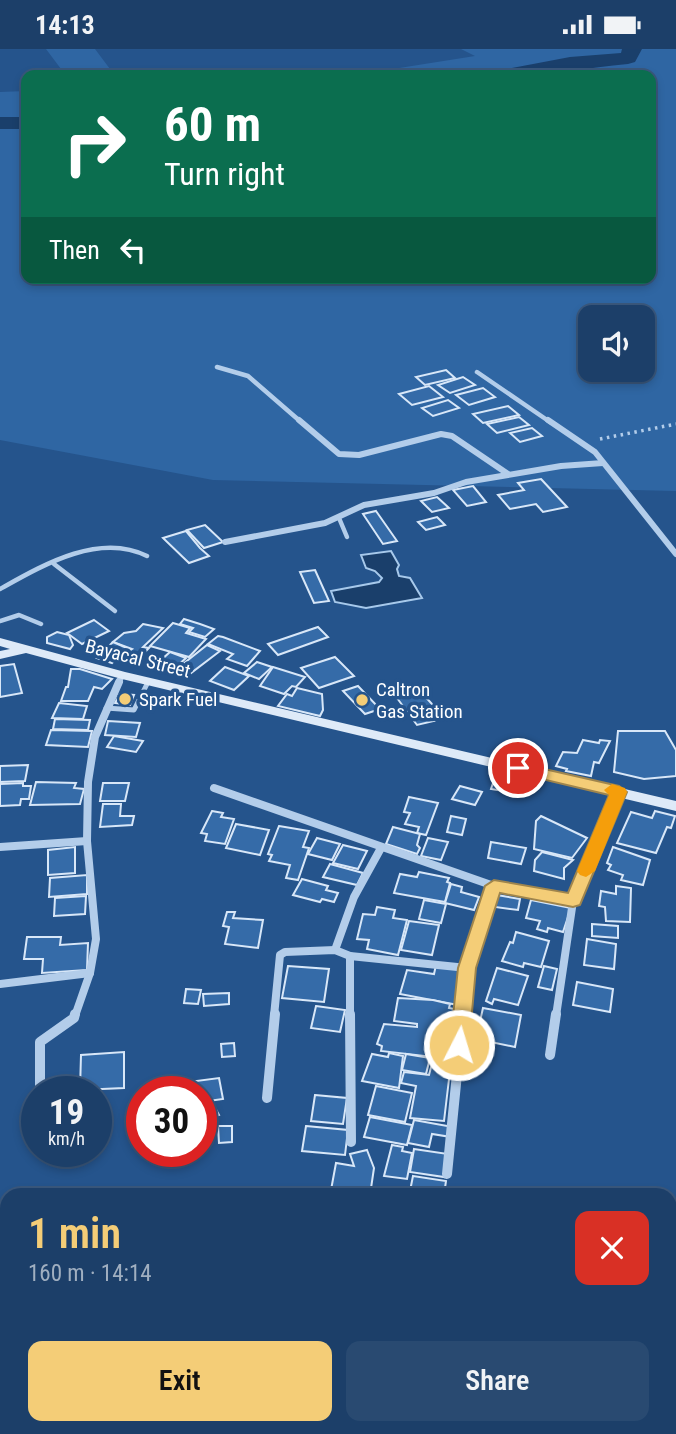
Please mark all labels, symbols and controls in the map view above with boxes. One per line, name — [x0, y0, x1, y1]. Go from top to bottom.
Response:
text: 14:13 — [35, 10, 95, 40]
text: 60 m — [164, 96, 261, 153]
icon: right — [49, 98, 140, 189]
text: Turn right — [164, 155, 285, 193]
icon: left — [114, 231, 152, 269]
text: Then — [49, 235, 100, 265]
map controls — [578, 305, 655, 382]
button: sound — [578, 305, 655, 382]
street label: Bayacal Street — [83, 634, 193, 683]
place label: Caltron Gas Station — [376, 678, 463, 723]
place label: Spark Fuel — [139, 688, 217, 711]
marker: Spark Fuel — [117, 691, 133, 707]
marker: Caltron Gas Station — [354, 692, 370, 708]
pin — [488, 738, 548, 798]
icon: arrive — [499, 749, 537, 787]
position arrow — [422, 1008, 496, 1082]
speed limit sign: 30 — [126, 1076, 217, 1167]
text: 19 — [49, 1092, 84, 1133]
text: km/h — [48, 1128, 85, 1149]
text: 1 min — [28, 1209, 121, 1258]
button: close — [575, 1211, 649, 1285]
text: 160 m · 14:14 — [28, 1260, 152, 1287]
button: Exit — [28, 1341, 332, 1421]
button: Share — [346, 1341, 649, 1421]

